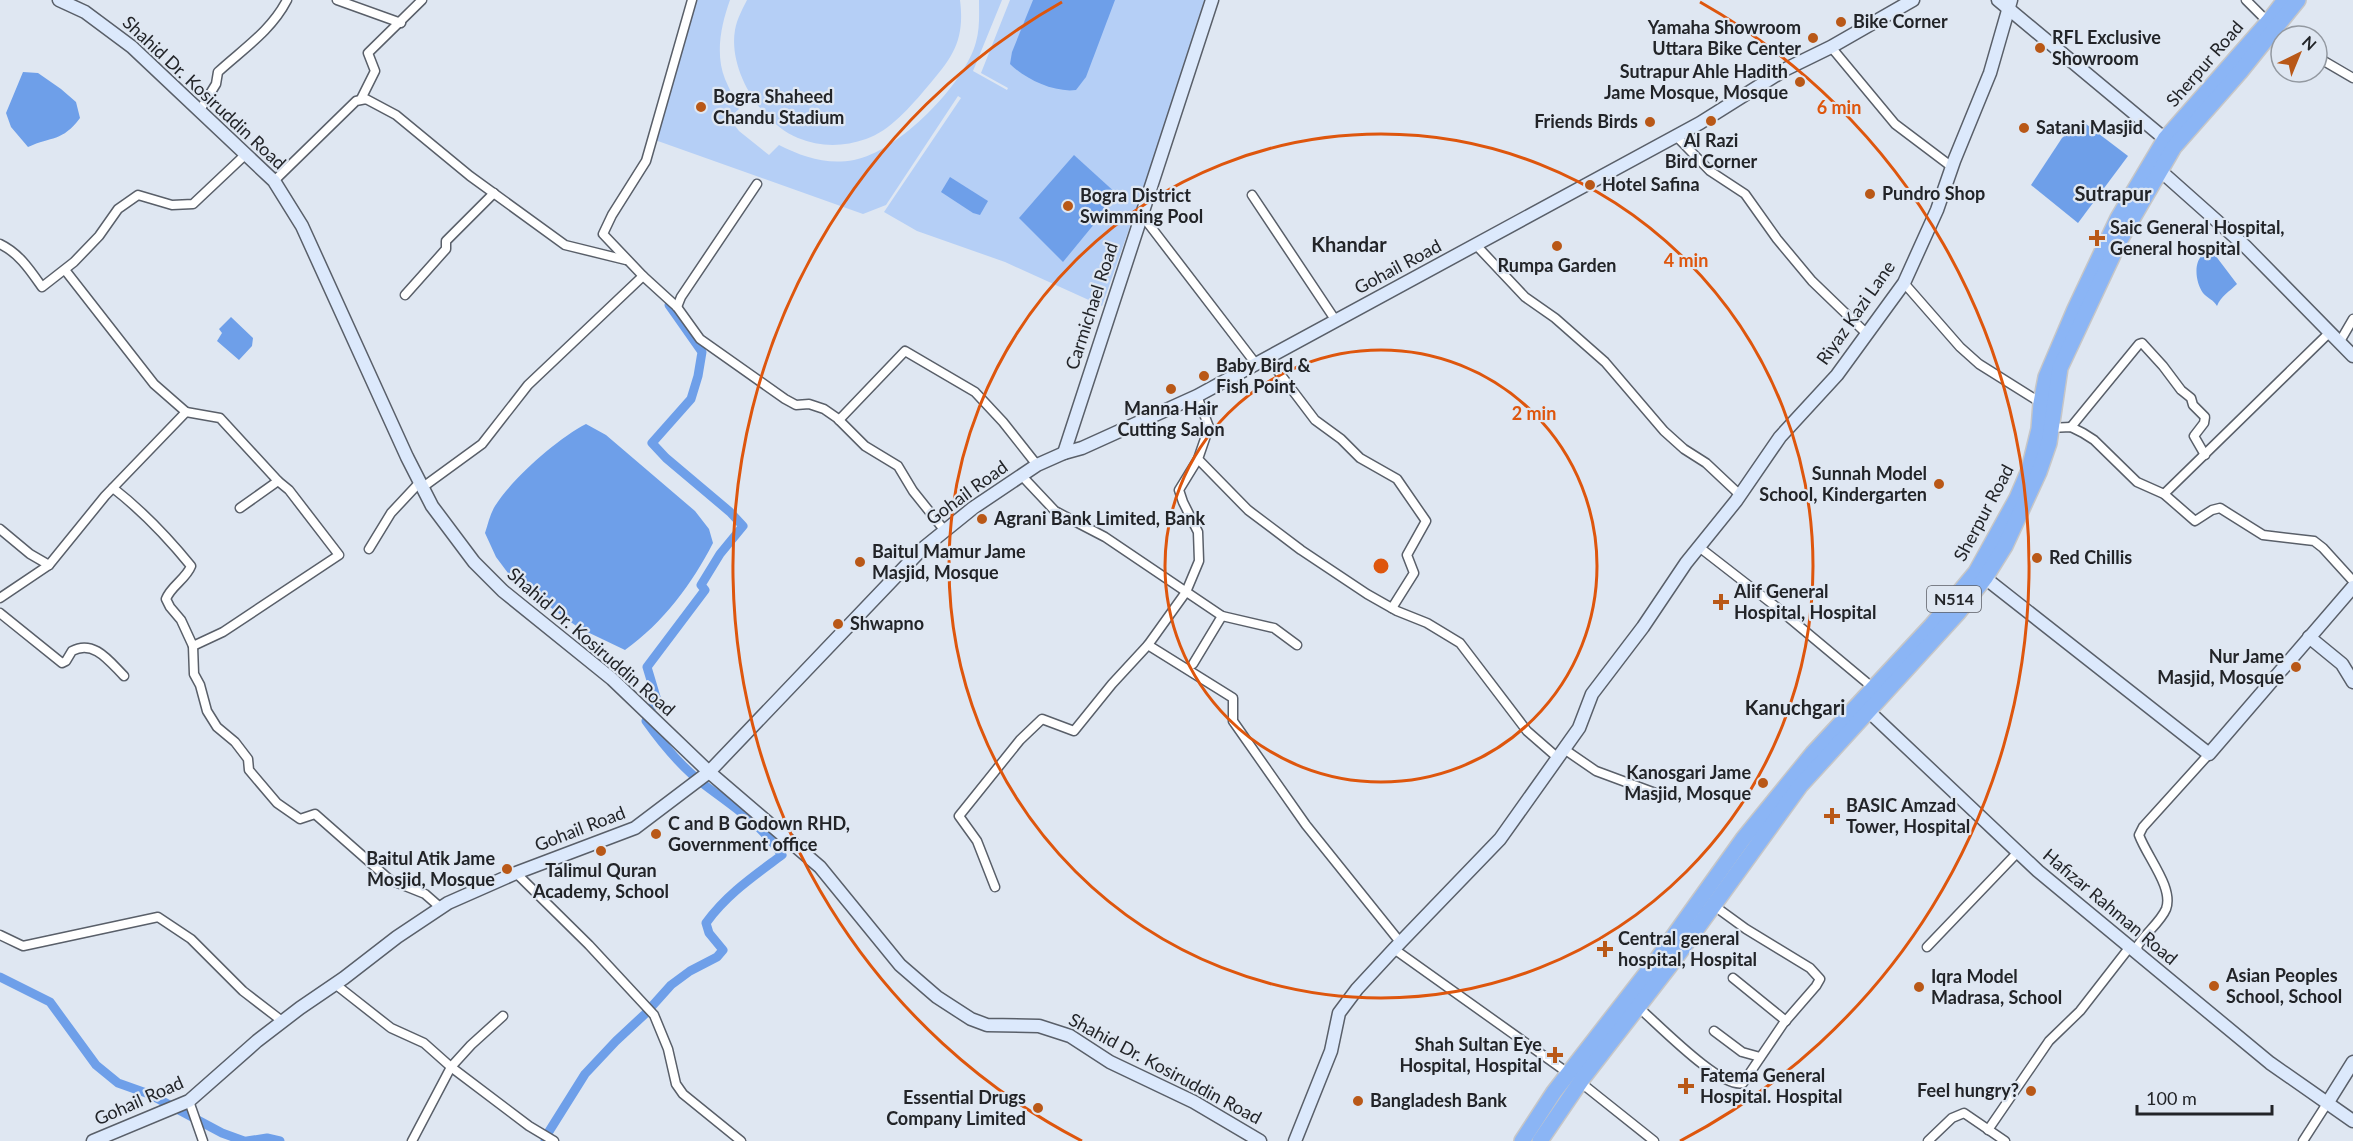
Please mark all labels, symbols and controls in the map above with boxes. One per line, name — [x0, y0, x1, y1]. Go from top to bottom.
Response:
place label: Bike Corner — [1853, 10, 1948, 32]
street label: Shahid Dr. Kosiruddin Road — [119, 11, 291, 174]
marker: Bike Corner — [1834, 15, 1848, 29]
place label: Yamaha Showroom Uttara Bike Center — [1647, 16, 1801, 59]
street label: Sherpur Road — [2161, 16, 2247, 111]
north arrow — [2269, 24, 2329, 84]
place label: RFL Exclusive Showroom — [2052, 26, 2161, 69]
marker: Yamaha Showroom Uttara Bike Center — [1806, 31, 1820, 45]
text: N — [2299, 32, 2321, 54]
marker: RFL Exclusive Showroom — [2033, 41, 2047, 55]
place label: Sutrapur Ahle Hadith Jame Mosque, Mosque — [1604, 60, 1788, 103]
marker: Sutrapur Ahle Hadith Jame Mosque, Mosque — [1793, 75, 1807, 89]
place label: Bogra Shaheed Chandu Stadium — [713, 85, 844, 128]
text: 6 min — [1817, 96, 1861, 118]
marker: Bogra Shaheed Chandu Stadium — [694, 100, 708, 114]
place label: Friends Birds — [1534, 110, 1638, 132]
marker: Al Razi Bird Corner — [1704, 114, 1718, 128]
marker: Friends Birds — [1643, 115, 1657, 129]
place label: Satani Masjid — [2036, 116, 2143, 138]
marker: Satani Masjid — [2017, 121, 2031, 135]
place label: Al Razi Bird Corner — [1665, 129, 1758, 172]
place label: Hotel Safina — [1602, 173, 1700, 195]
marker: Hotel Safina — [1583, 178, 1597, 192]
district label: Sutrapur — [2074, 181, 2152, 205]
place label: Pundro Shop — [1882, 182, 1985, 204]
place label: Bogra District Swimming Pool — [1080, 184, 1203, 227]
marker: Pundro Shop — [1863, 187, 1877, 201]
marker: Bogra District Swimming Pool — [1061, 199, 1075, 213]
place label: Saic General Hospital, General hospital — [2110, 216, 2285, 259]
marker: Saic General Hospital, General hospital — [2088, 229, 2106, 247]
district label: Khandar — [1311, 232, 1387, 256]
street label: Gohail Road — [1350, 234, 1445, 298]
street label: Carmichael Road — [1060, 239, 1122, 372]
marker: Rumpa Garden — [1550, 239, 1564, 253]
text: 4 min — [1664, 249, 1708, 271]
place label: Rumpa Garden — [1498, 254, 1616, 276]
street label: Riyaz Kazi Lane — [1811, 256, 1899, 369]
place label: Baby Bird & Fish Point — [1216, 354, 1311, 397]
marker: Baby Bird & Fish Point — [1197, 369, 1211, 383]
marker: Manna Hair Cutting Salon — [1164, 382, 1178, 396]
place label: Manna Hair Cutting Salon — [1117, 397, 1225, 440]
text: 2 min — [1512, 402, 1556, 424]
street label: Gohail Road — [921, 455, 1011, 529]
street label: Sherpur Road — [1948, 460, 2018, 565]
place label: Sunnah Model School, Kindergarten — [1759, 462, 1927, 505]
marker: Sunnah Model School, Kindergarten — [1932, 477, 1946, 491]
place label: Agrani Bank Limited, Bank — [993, 507, 1205, 529]
marker: Agrani Bank Limited, Bank — [975, 512, 989, 526]
place label: Baitul Mamur Jame Masjid, Mosque — [872, 540, 1026, 583]
place label: Red Chillis — [2049, 546, 2132, 568]
marker: Red Chillis — [2030, 551, 2044, 565]
marker: Baitul Mamur Jame Masjid, Mosque — [853, 555, 867, 569]
centre of rings — [1371, 556, 1391, 576]
street label: Shahid Dr. Kosiruddin Road — [503, 562, 680, 720]
place label: Alif General Hospital, Hospital — [1733, 580, 1876, 623]
road number: N514 — [1927, 586, 1981, 612]
marker: Alif General Hospital, Hospital — [1712, 593, 1730, 611]
place label: Shwapno — [850, 612, 924, 634]
marker: Shwapno — [831, 617, 845, 631]
place label: Nur Jame Masjid, Mosque — [2157, 645, 2284, 688]
marker: Nur Jame Masjid, Mosque — [2289, 660, 2303, 674]
district label: Kanuchgari — [1745, 695, 1845, 719]
place label: Kanosgari Jame Masjid, Mosque — [1624, 761, 1751, 804]
marker: Kanosgari Jame Masjid, Mosque — [1756, 776, 1770, 790]
place label: BASIC Amzad Tower, Hospital — [1846, 794, 1970, 837]
street label: Gohail Road — [531, 801, 628, 855]
marker: BASIC Amzad Tower, Hospital — [1823, 807, 1841, 825]
place label: C and B Godown RHD, Government office — [668, 812, 850, 855]
marker: C and B Godown RHD, Government office — [649, 827, 663, 841]
marker: Talimul Quran Academy, School — [594, 844, 608, 858]
street label: Hafizar Rahman Road — [2039, 844, 2182, 969]
place label: Baitul Atik Jame Mosjid, Mosque — [366, 847, 495, 890]
place label: Talimul Quran Academy, School — [532, 859, 669, 902]
marker: Baitul Atik Jame Mosjid, Mosque — [500, 862, 514, 876]
place label: Central general hospital, Hospital — [1618, 927, 1757, 970]
marker: Central general hospital, Hospital — [1596, 940, 1614, 958]
place label: Asian Peoples School, School — [2225, 964, 2342, 1007]
place label: Iqra Model Madrasa, School — [1931, 965, 2062, 1008]
marker: Asian Peoples School, School — [2207, 979, 2221, 993]
marker: Iqra Model Madrasa, School — [1912, 980, 1926, 994]
street label: Shahid Dr. Kosiruddin Road — [1065, 1008, 1266, 1128]
place label: Shah Sultan Eye Hospital, Hospital — [1400, 1033, 1542, 1076]
marker: Shah Sultan Eye Hospital, Hospital — [1546, 1046, 1564, 1064]
place label: Fatema General Hospital. Hospital — [1700, 1064, 1843, 1107]
street label: Gohail Road — [91, 1071, 187, 1130]
marker: Fatema General Hospital. Hospital — [1677, 1077, 1695, 1095]
scale bar — [2137, 1078, 2272, 1116]
place label: Feel hungry? — [1917, 1079, 2019, 1101]
marker: Feel hungry? — [2024, 1084, 2038, 1098]
place label: Essential Drugs Company Limited — [886, 1086, 1026, 1129]
text: 100 m — [2146, 1087, 2197, 1109]
place label: Bangladesh Bank — [1370, 1089, 1507, 1111]
marker: Bangladesh Bank — [1351, 1094, 1365, 1108]
marker: Essential Drugs Company Limited — [1031, 1101, 1045, 1115]

